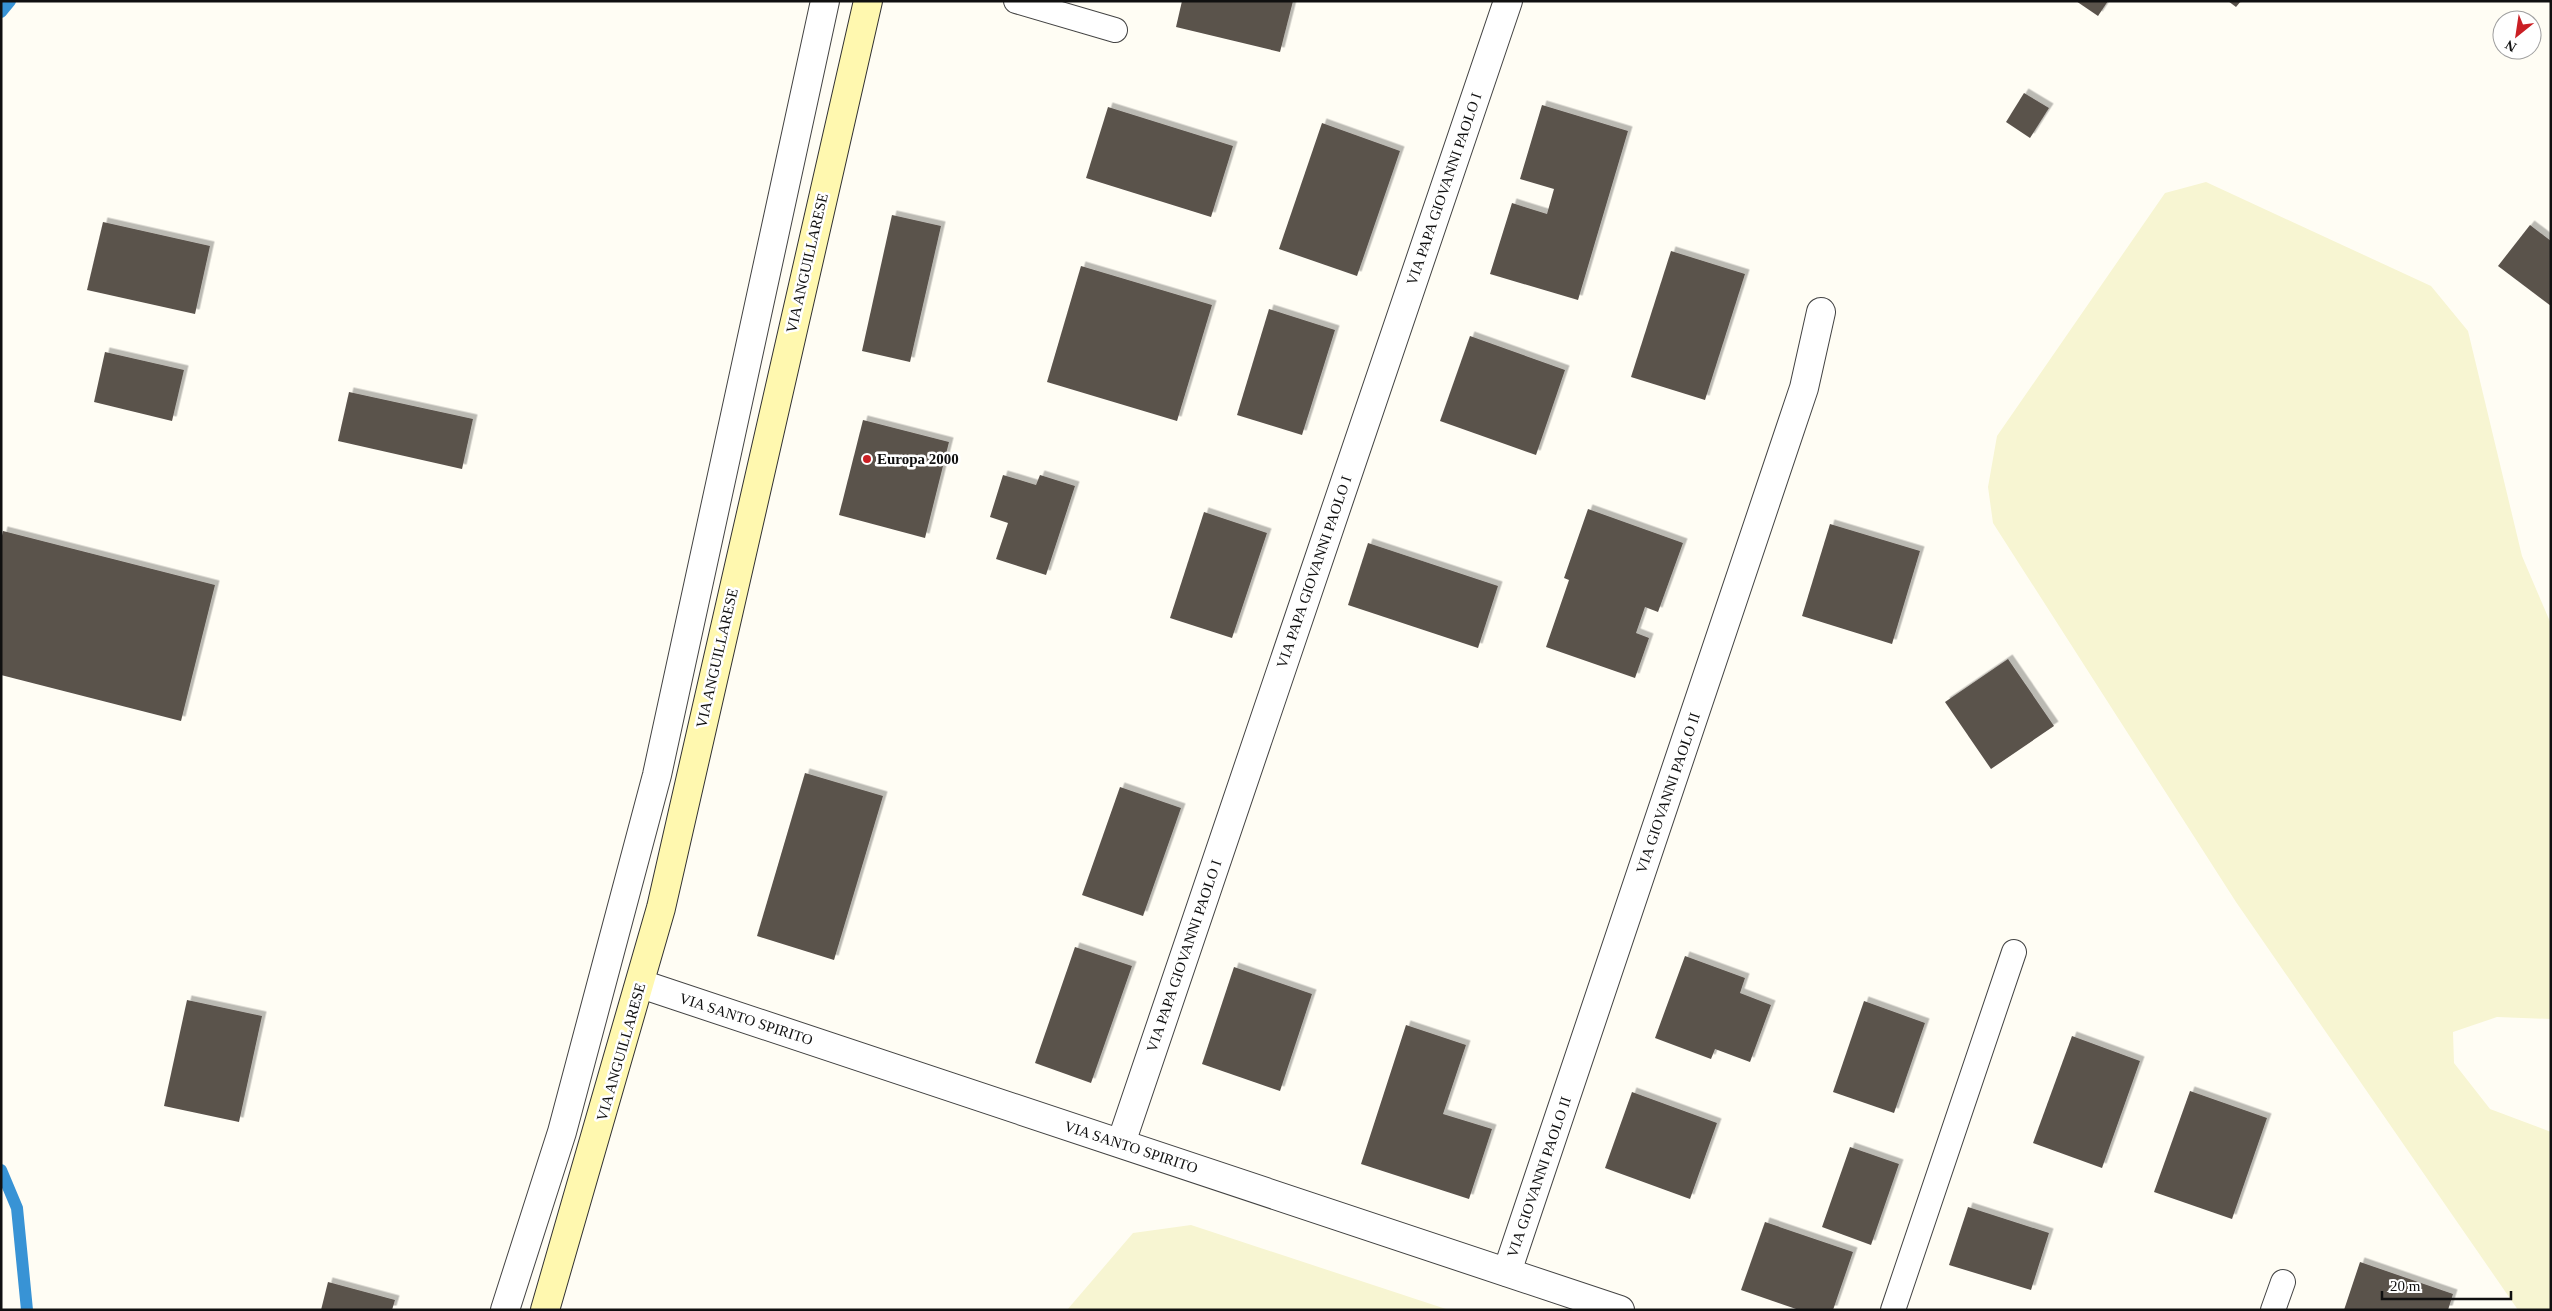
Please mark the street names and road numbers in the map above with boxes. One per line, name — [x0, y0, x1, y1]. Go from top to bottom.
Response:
street label: VIA PAPA GIOVANNI PAOLO I — [1404, 91, 1484, 287]
street label: VIA ANGUILLARESE — [783, 192, 831, 334]
street label: VIA PAPA GIOVANNI PAOLO I — [1274, 474, 1354, 670]
street label: VIA ANGUILLARESE — [693, 587, 741, 729]
street label: VIA GIOVANNI PAOLO II — [1633, 711, 1703, 875]
street label: VIA PAPA GIOVANNI PAOLO I — [1144, 858, 1224, 1054]
street label: VIA ANGUILLARESE — [594, 981, 648, 1123]
street label: VIA SANTO SPIRITO — [677, 990, 815, 1048]
street label: VIA GIOVANNI PAOLO II — [1504, 1095, 1574, 1259]
street label: VIA SANTO SPIRITO — [1062, 1118, 1200, 1176]

